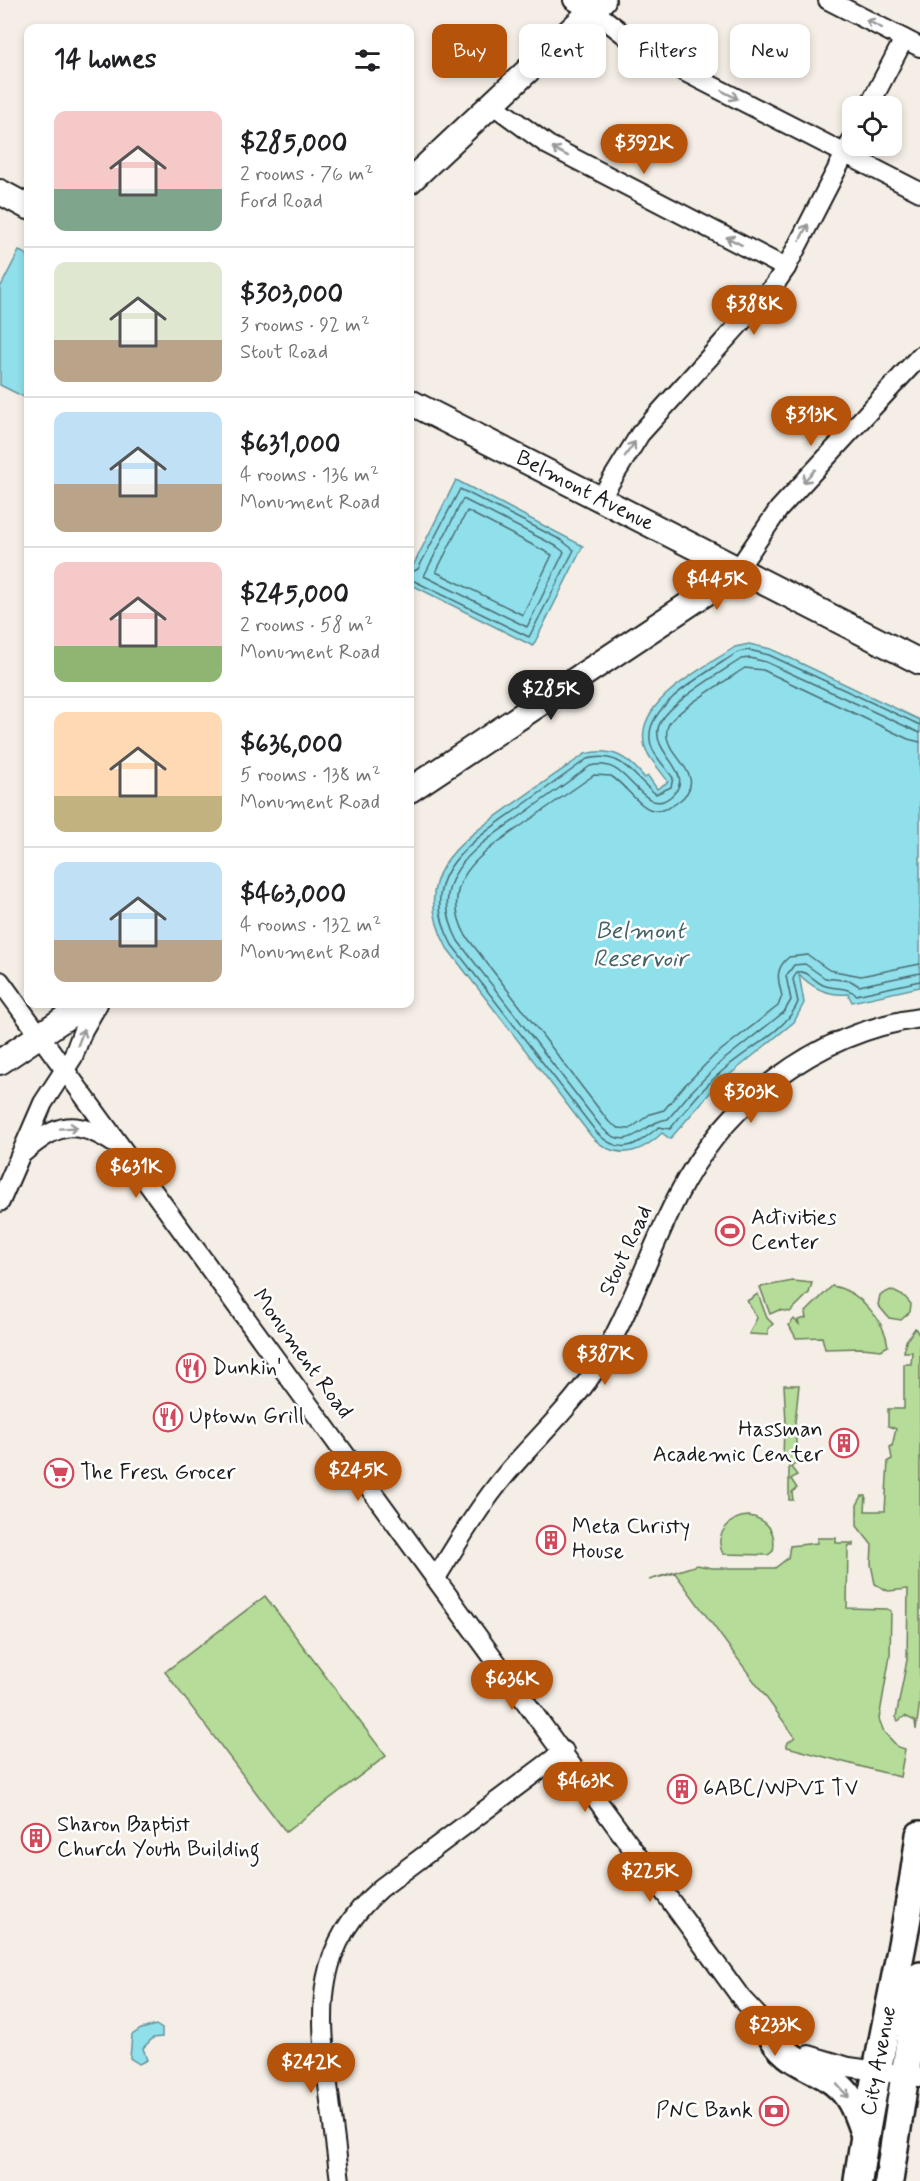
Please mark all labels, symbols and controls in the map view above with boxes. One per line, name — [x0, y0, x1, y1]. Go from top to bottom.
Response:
one-way arrow — [865, 17, 883, 29]
chip: Buy — [432, 24, 507, 78]
chip: Rent — [519, 24, 606, 78]
chip: Filters — [618, 24, 718, 78]
chip: New — [730, 24, 810, 78]
text: 14 homes — [54, 43, 156, 77]
icon: filters — [351, 44, 384, 77]
one-way arrow — [721, 90, 739, 101]
map controls — [842, 96, 902, 156]
button: locate — [842, 96, 902, 156]
pin: $392K — [602, 124, 686, 175]
text: $285,000 — [240, 127, 347, 161]
text: $392K — [615, 130, 673, 157]
icon: home — [102, 135, 174, 207]
one-way arrow — [552, 146, 570, 157]
text: 2 rooms · 76 m² — [240, 161, 373, 188]
text: Ford Road — [240, 188, 323, 215]
one-way arrow — [798, 224, 810, 241]
one-way arrow — [725, 235, 743, 246]
text: $303,000 — [240, 278, 343, 312]
pin: $388K — [712, 285, 796, 336]
icon: home — [102, 286, 174, 358]
text: $388K — [726, 291, 782, 318]
text: 3 rooms · 92 m² — [240, 312, 370, 339]
text: Stout Road — [240, 339, 328, 366]
pin: $313K — [769, 396, 853, 447]
text: $313K — [785, 402, 837, 429]
text: $631,000 — [240, 428, 340, 462]
icon: home — [102, 436, 174, 508]
one-way arrow — [624, 441, 636, 457]
street label: Belmont Avenue — [511, 444, 659, 538]
text: 4 rooms · 136 m² — [240, 462, 379, 489]
one-way arrow — [803, 468, 817, 483]
text: Monument Road — [240, 489, 380, 516]
pin: $445K — [675, 560, 759, 611]
text: $445K — [687, 566, 747, 593]
text: $245,000 — [240, 578, 349, 612]
icon: home — [102, 586, 174, 658]
text: 2 rooms · 58 m² — [240, 612, 373, 639]
text: Monument Road — [240, 639, 380, 666]
pin: $285K — [509, 670, 593, 721]
text: $285K — [522, 676, 580, 703]
text: $636,000 — [240, 728, 343, 762]
icon: home — [102, 736, 174, 808]
text: 5 rooms · 138 m² — [240, 762, 381, 789]
text: Monument Road — [240, 789, 380, 816]
text: $463,000 — [240, 878, 346, 912]
icon: home — [102, 886, 174, 958]
text: 4 rooms · 132 m² — [240, 912, 381, 939]
water label: Belmont Reservoir — [593, 916, 690, 975]
text: Monument Road — [240, 939, 380, 966]
one-way arrow — [76, 1028, 87, 1046]
pin: $303K — [709, 1073, 793, 1124]
text: $303K — [724, 1079, 778, 1106]
one-way arrow — [58, 1122, 78, 1133]
pin: $631K — [94, 1148, 178, 1199]
text: $631K — [110, 1154, 162, 1181]
street label: Stout Road — [593, 1201, 659, 1301]
place label: Activities Center — [751, 1204, 837, 1257]
sports icon: Activities Center — [714, 1215, 746, 1247]
street label: Monument Road — [245, 1284, 359, 1424]
pin: $387K — [563, 1335, 647, 1386]
text: $387K — [576, 1341, 634, 1368]
restaurant icon: Dunkin' — [175, 1352, 207, 1384]
place label: Dunkin' — [212, 1354, 282, 1382]
restaurant icon: Uptown Grill — [152, 1401, 184, 1433]
place label: Uptown Grill — [189, 1403, 304, 1431]
place label: Hassman Academic Center — [653, 1416, 824, 1469]
building icon: Hassman Academic Center — [828, 1427, 860, 1459]
pin: $245K — [316, 1451, 400, 1502]
supermarket icon: The Fresh Grocer — [43, 1457, 75, 1489]
text: $245K — [329, 1457, 387, 1484]
place label: The Fresh Grocer — [80, 1459, 236, 1487]
place label: Meta Christy House — [572, 1513, 690, 1566]
building icon: Meta Christy House — [535, 1524, 567, 1556]
pin: $636K — [470, 1660, 554, 1711]
text: $636K — [485, 1666, 539, 1693]
pin: $463K — [543, 1762, 627, 1813]
text: $463K — [557, 1768, 613, 1795]
building icon: 6ABC/WPVI TV — [666, 1773, 698, 1805]
place label: 6ABC/WPVI TV — [703, 1775, 858, 1803]
place label: Sharon Baptist Church Youth Building — [57, 1811, 260, 1867]
building icon: Sharon Baptist Church Youth Building — [20, 1822, 52, 1854]
pin: $225K — [608, 1852, 692, 1903]
text: $225K — [621, 1858, 679, 1885]
street label: City Avenue — [855, 2004, 903, 2118]
pin: $233K — [733, 2006, 817, 2057]
text: $233K — [749, 2012, 801, 2039]
pin: $242K — [269, 2043, 353, 2094]
text: $242K — [281, 2049, 341, 2076]
one-way arrow — [836, 2084, 850, 2099]
bank icon: PNC Bank — [758, 2095, 790, 2127]
place label: PNC Bank — [656, 2097, 753, 2125]

